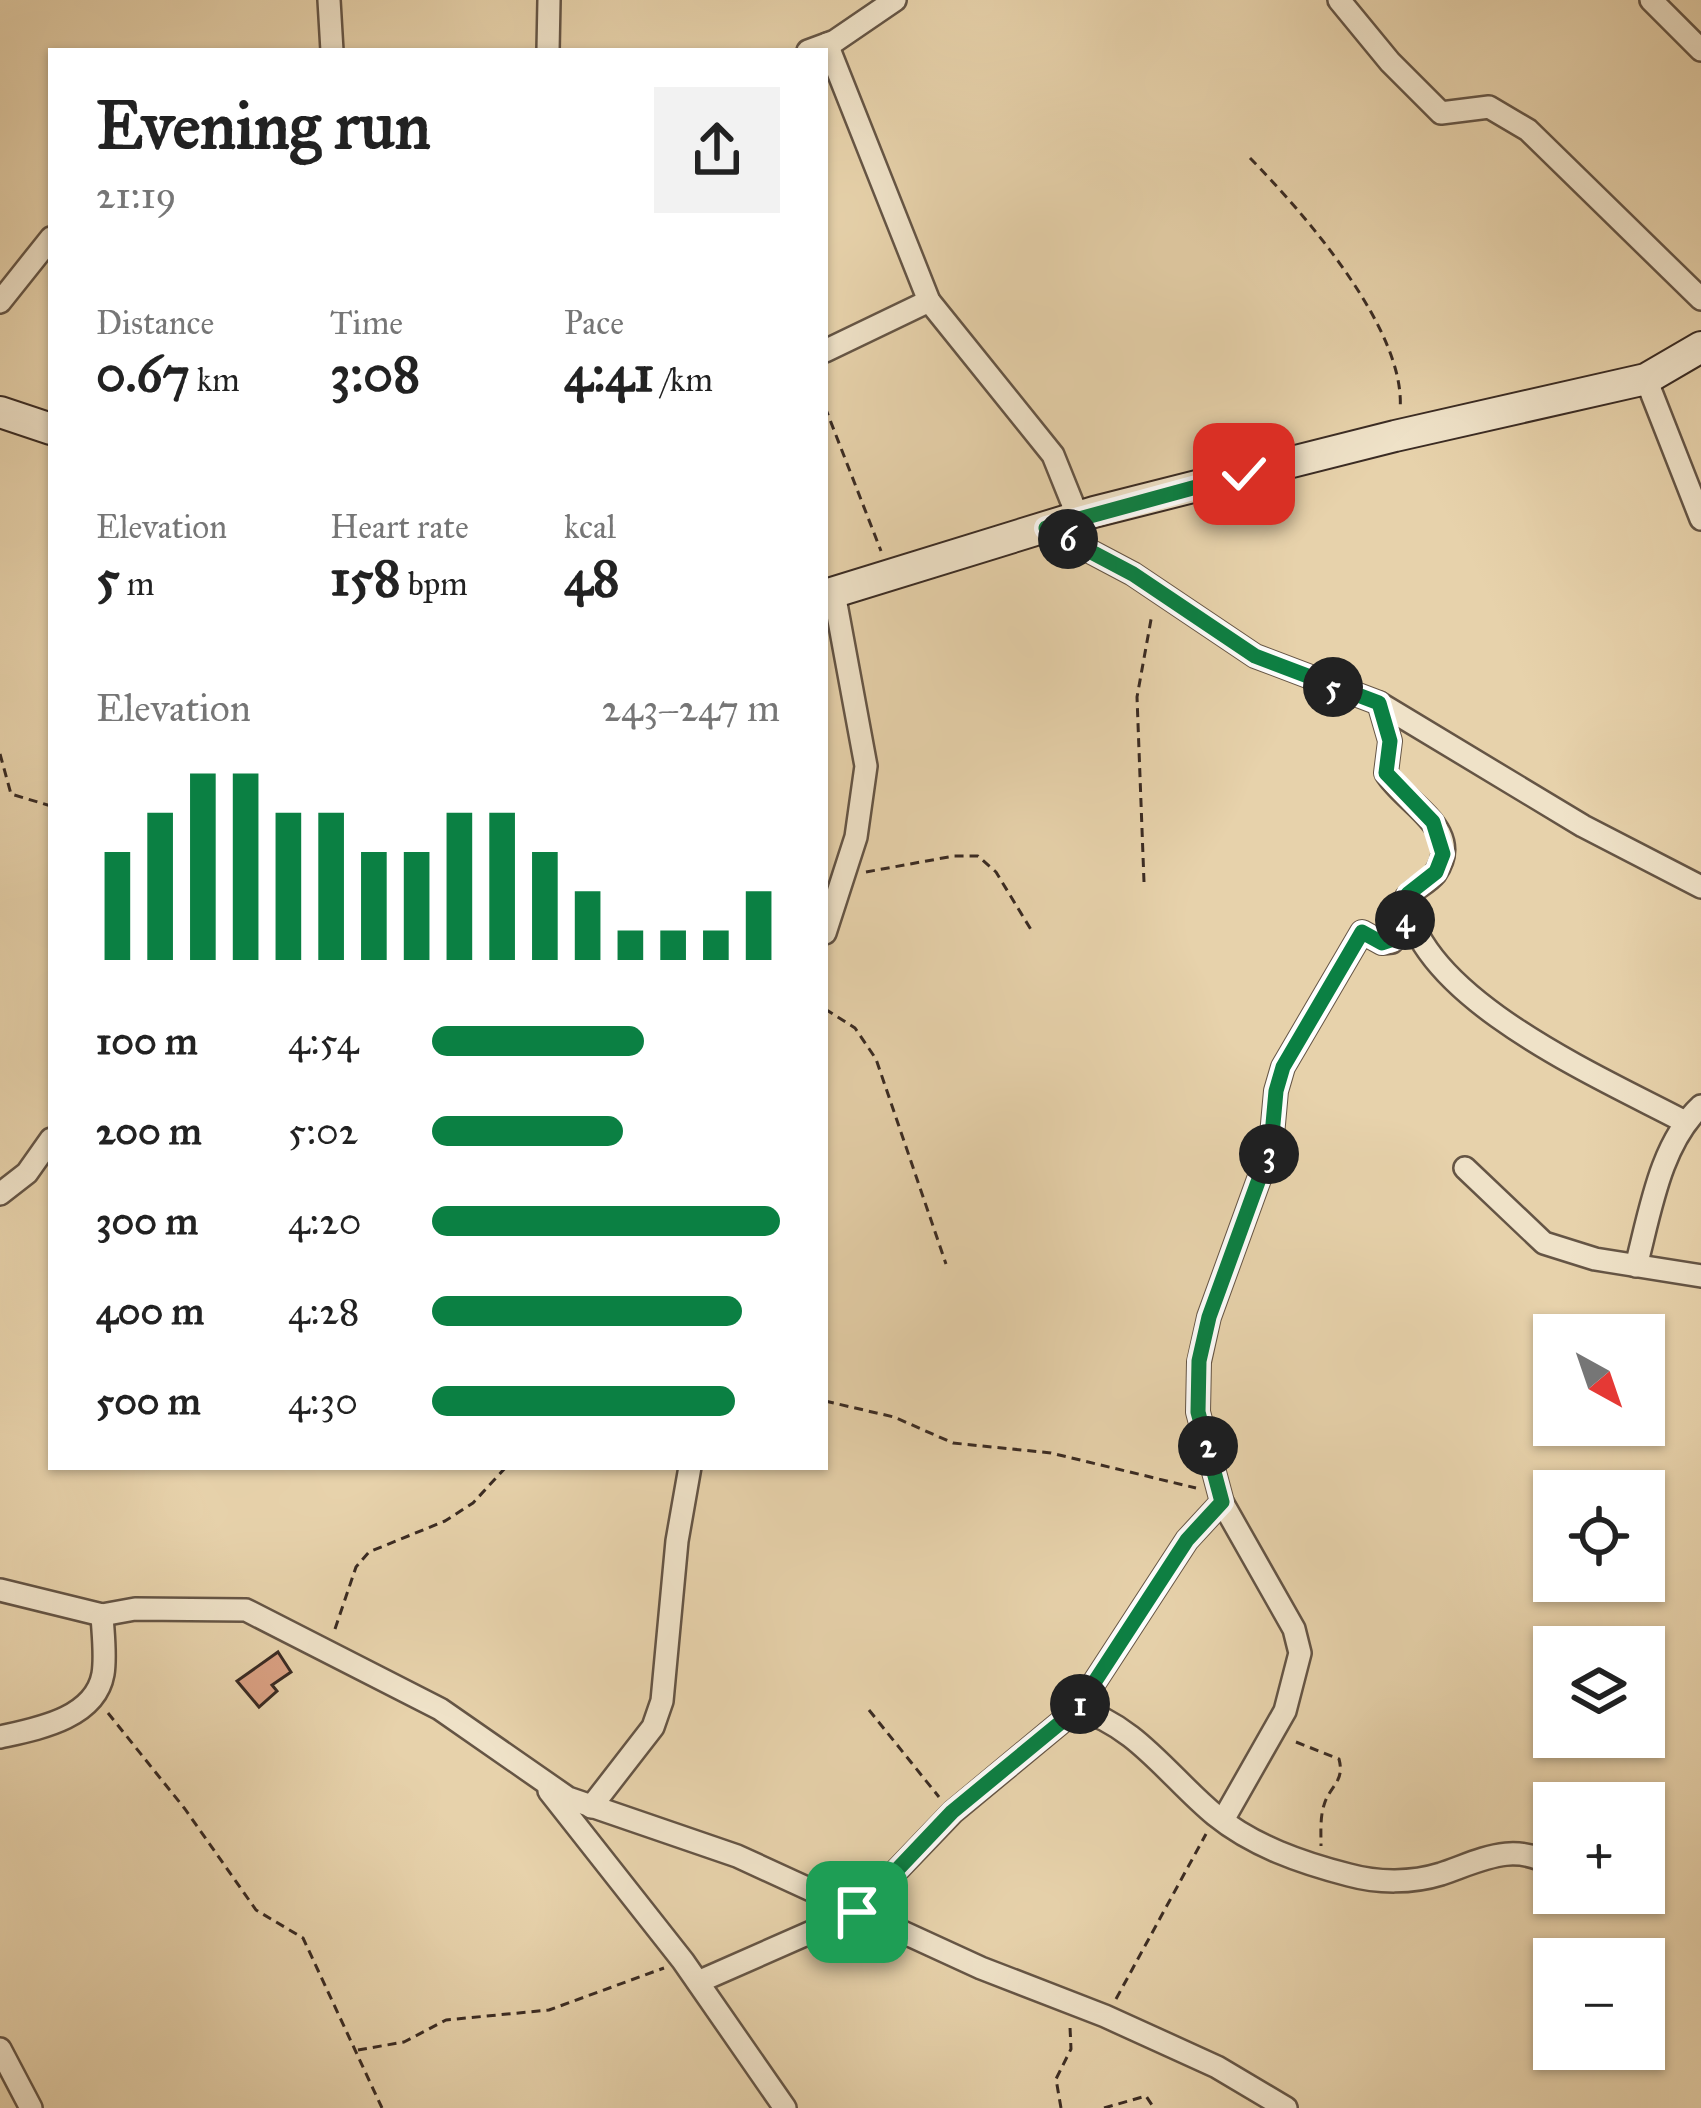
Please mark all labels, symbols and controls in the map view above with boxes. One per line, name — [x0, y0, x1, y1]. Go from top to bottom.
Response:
text: Evening run — [96, 85, 431, 166]
button: share — [654, 87, 780, 213]
text: 21:19 — [96, 171, 177, 219]
text: Distance — [96, 303, 214, 343]
text: Time — [330, 303, 403, 343]
text: Pace — [564, 303, 624, 343]
text: 0.67 — [96, 343, 190, 405]
text: 3:08 — [330, 343, 420, 405]
text: 4:41 — [564, 343, 654, 405]
text: km — [190, 360, 240, 400]
text: /km — [654, 360, 713, 400]
pin — [1193, 423, 1295, 525]
icon: check — [1211, 441, 1277, 507]
text: Elevation — [96, 507, 227, 547]
text: Heart rate — [330, 507, 469, 547]
text: kcal — [564, 507, 616, 547]
pin: 6 — [1038, 509, 1098, 569]
text: 6 — [1060, 519, 1076, 559]
text: 5 — [96, 547, 120, 609]
text: 158 — [330, 547, 401, 609]
text: 48 — [564, 547, 620, 609]
text: m — [120, 564, 155, 604]
text: bpm — [401, 564, 468, 604]
pin: 5 — [1303, 657, 1363, 717]
text: 5 — [1325, 667, 1341, 707]
text: Elevation — [96, 684, 251, 732]
text: 243–247 m — [602, 684, 780, 732]
pin: 4 — [1375, 890, 1435, 950]
text: 4 — [1396, 900, 1414, 940]
text: 100 m — [96, 1017, 198, 1065]
text: 4:54 — [288, 1017, 358, 1065]
text: 200 m — [96, 1107, 202, 1155]
text: 5:02 — [288, 1107, 358, 1155]
pin: 3 — [1239, 1124, 1299, 1184]
text: 3 — [1262, 1134, 1276, 1174]
text: 300 m — [96, 1197, 198, 1245]
text: 4:20 — [288, 1197, 362, 1245]
text: 400 m — [96, 1287, 204, 1335]
text: 4:28 — [288, 1287, 360, 1335]
north arrow — [1533, 1314, 1665, 1446]
map controls — [1533, 1314, 1665, 2070]
text: 500 m — [96, 1377, 201, 1425]
text: 4:30 — [288, 1377, 358, 1425]
pin: 2 — [1178, 1416, 1238, 1476]
text: 2 — [1200, 1426, 1216, 1466]
button: locate — [1533, 1470, 1665, 1602]
button: layers — [1533, 1626, 1665, 1758]
pin: 1 — [1050, 1674, 1110, 1734]
text: 1 — [1073, 1684, 1087, 1724]
button: + — [1533, 1782, 1665, 1914]
pin — [806, 1861, 908, 1963]
icon: arrive — [824, 1879, 890, 1945]
button: − — [1533, 1938, 1665, 2070]

